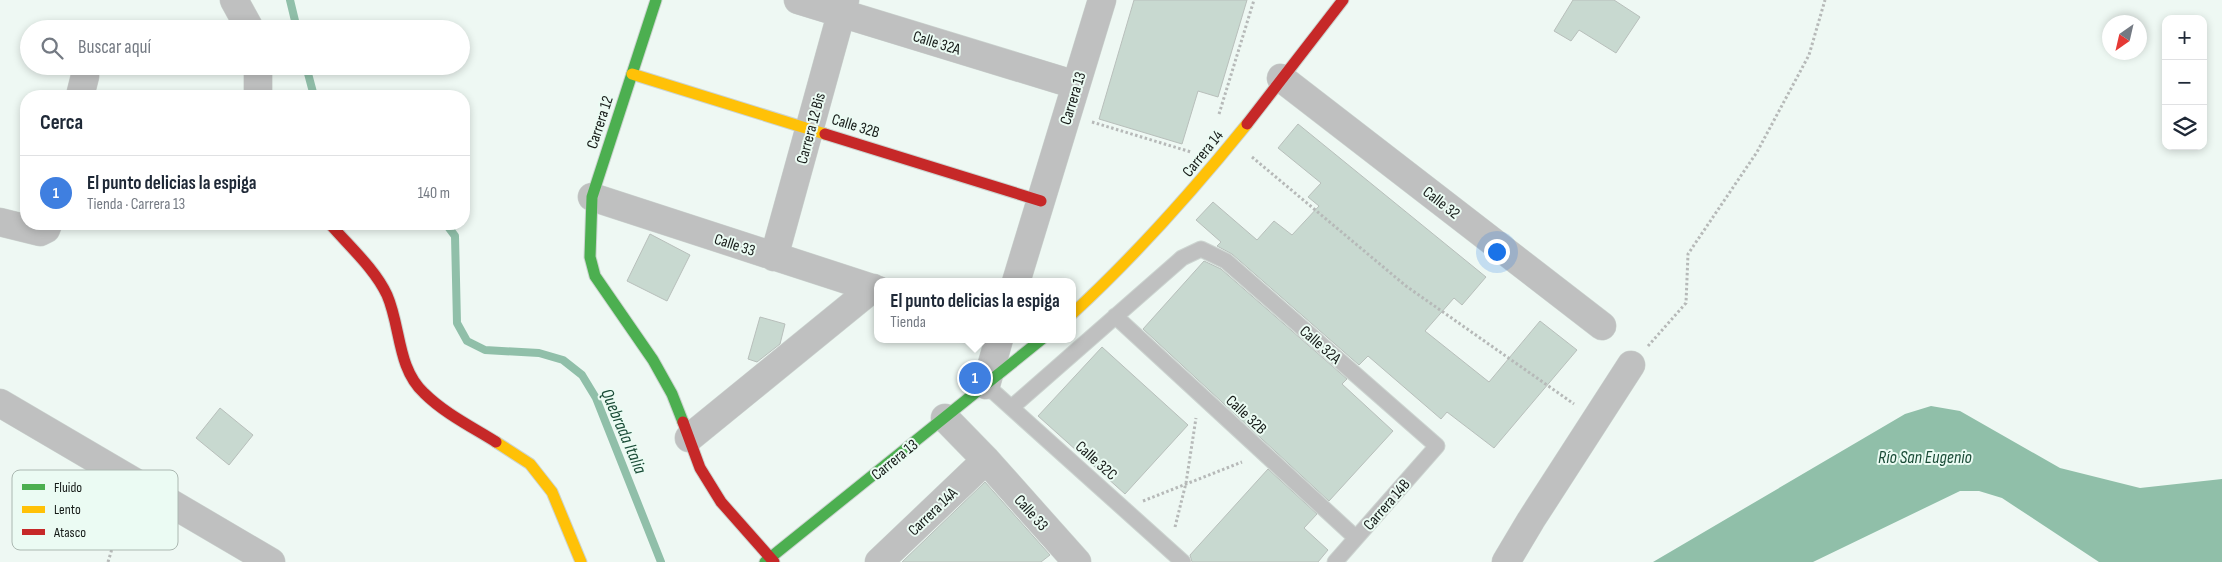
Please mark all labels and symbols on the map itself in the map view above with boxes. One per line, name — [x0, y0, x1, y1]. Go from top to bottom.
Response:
north arrow — [2102, 15, 2147, 60]
street label: Calle 32A — [910, 27, 963, 60]
street label: Carrera 13 — [1056, 70, 1090, 127]
street label: Carrera 12 Bis — [793, 91, 830, 166]
street label: Carrera 12 — [583, 94, 618, 151]
street label: Calle 32B — [829, 110, 882, 143]
street label: Carrera 14 — [1179, 127, 1228, 181]
street label: Calle 32 — [1419, 183, 1463, 224]
street label: Calle 33 — [712, 230, 757, 261]
your location — [1484, 239, 1510, 265]
street label: Calle 32A — [1295, 322, 1345, 368]
pin: 1 — [959, 359, 991, 397]
water label: Quebrada Italia — [596, 386, 651, 477]
street label: Calle 32B — [1222, 391, 1270, 439]
street label: Carrera 13 — [868, 436, 922, 485]
street label: Calle 32C — [1071, 437, 1121, 485]
water label: Río San Eugenio — [1878, 447, 1973, 468]
legend — [12, 470, 178, 550]
street label: Carrera 14B — [1360, 476, 1414, 534]
text: Fluido — [54, 479, 82, 496]
street label: Carrera 14A — [904, 484, 962, 540]
street label: Calle 33 — [1010, 491, 1052, 535]
text: Lento — [54, 501, 81, 518]
text: Atasco — [53, 524, 86, 541]

